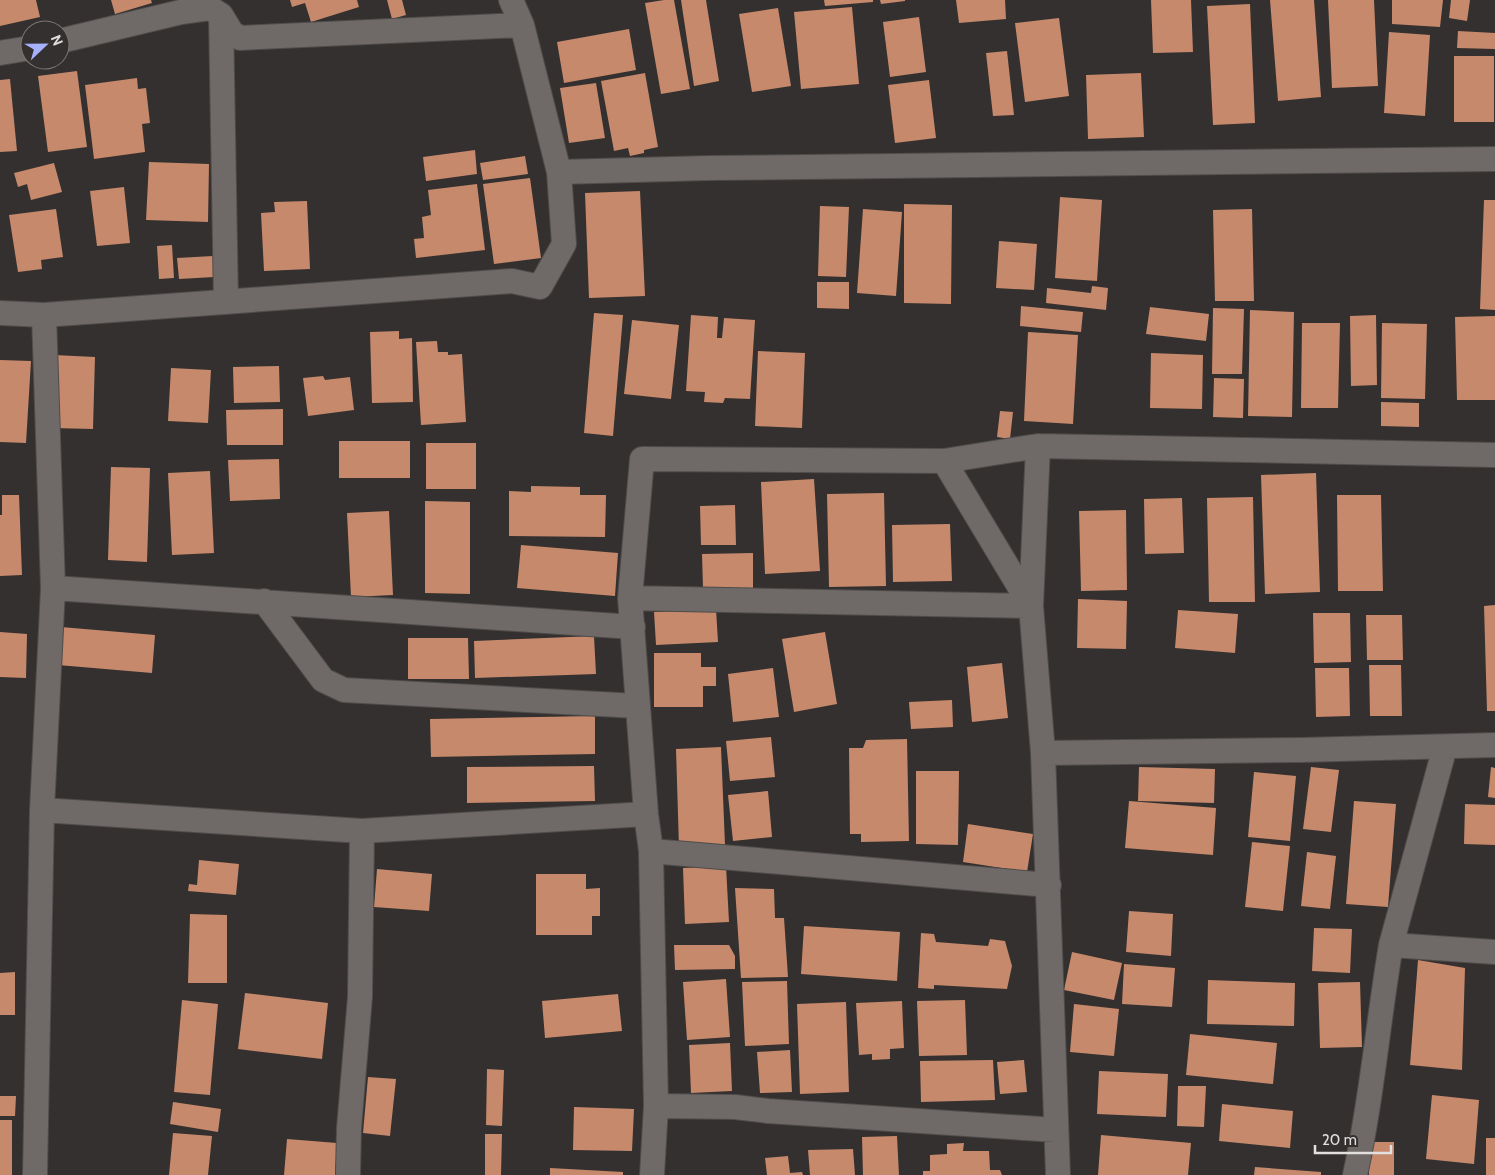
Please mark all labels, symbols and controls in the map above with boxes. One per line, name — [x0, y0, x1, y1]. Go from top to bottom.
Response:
north arrow — [20, 20, 70, 70]
text: N — [47, 32, 67, 48]
scale bar — [1315, 1122, 1391, 1154]
text: 20 m — [1322, 1131, 1357, 1149]

